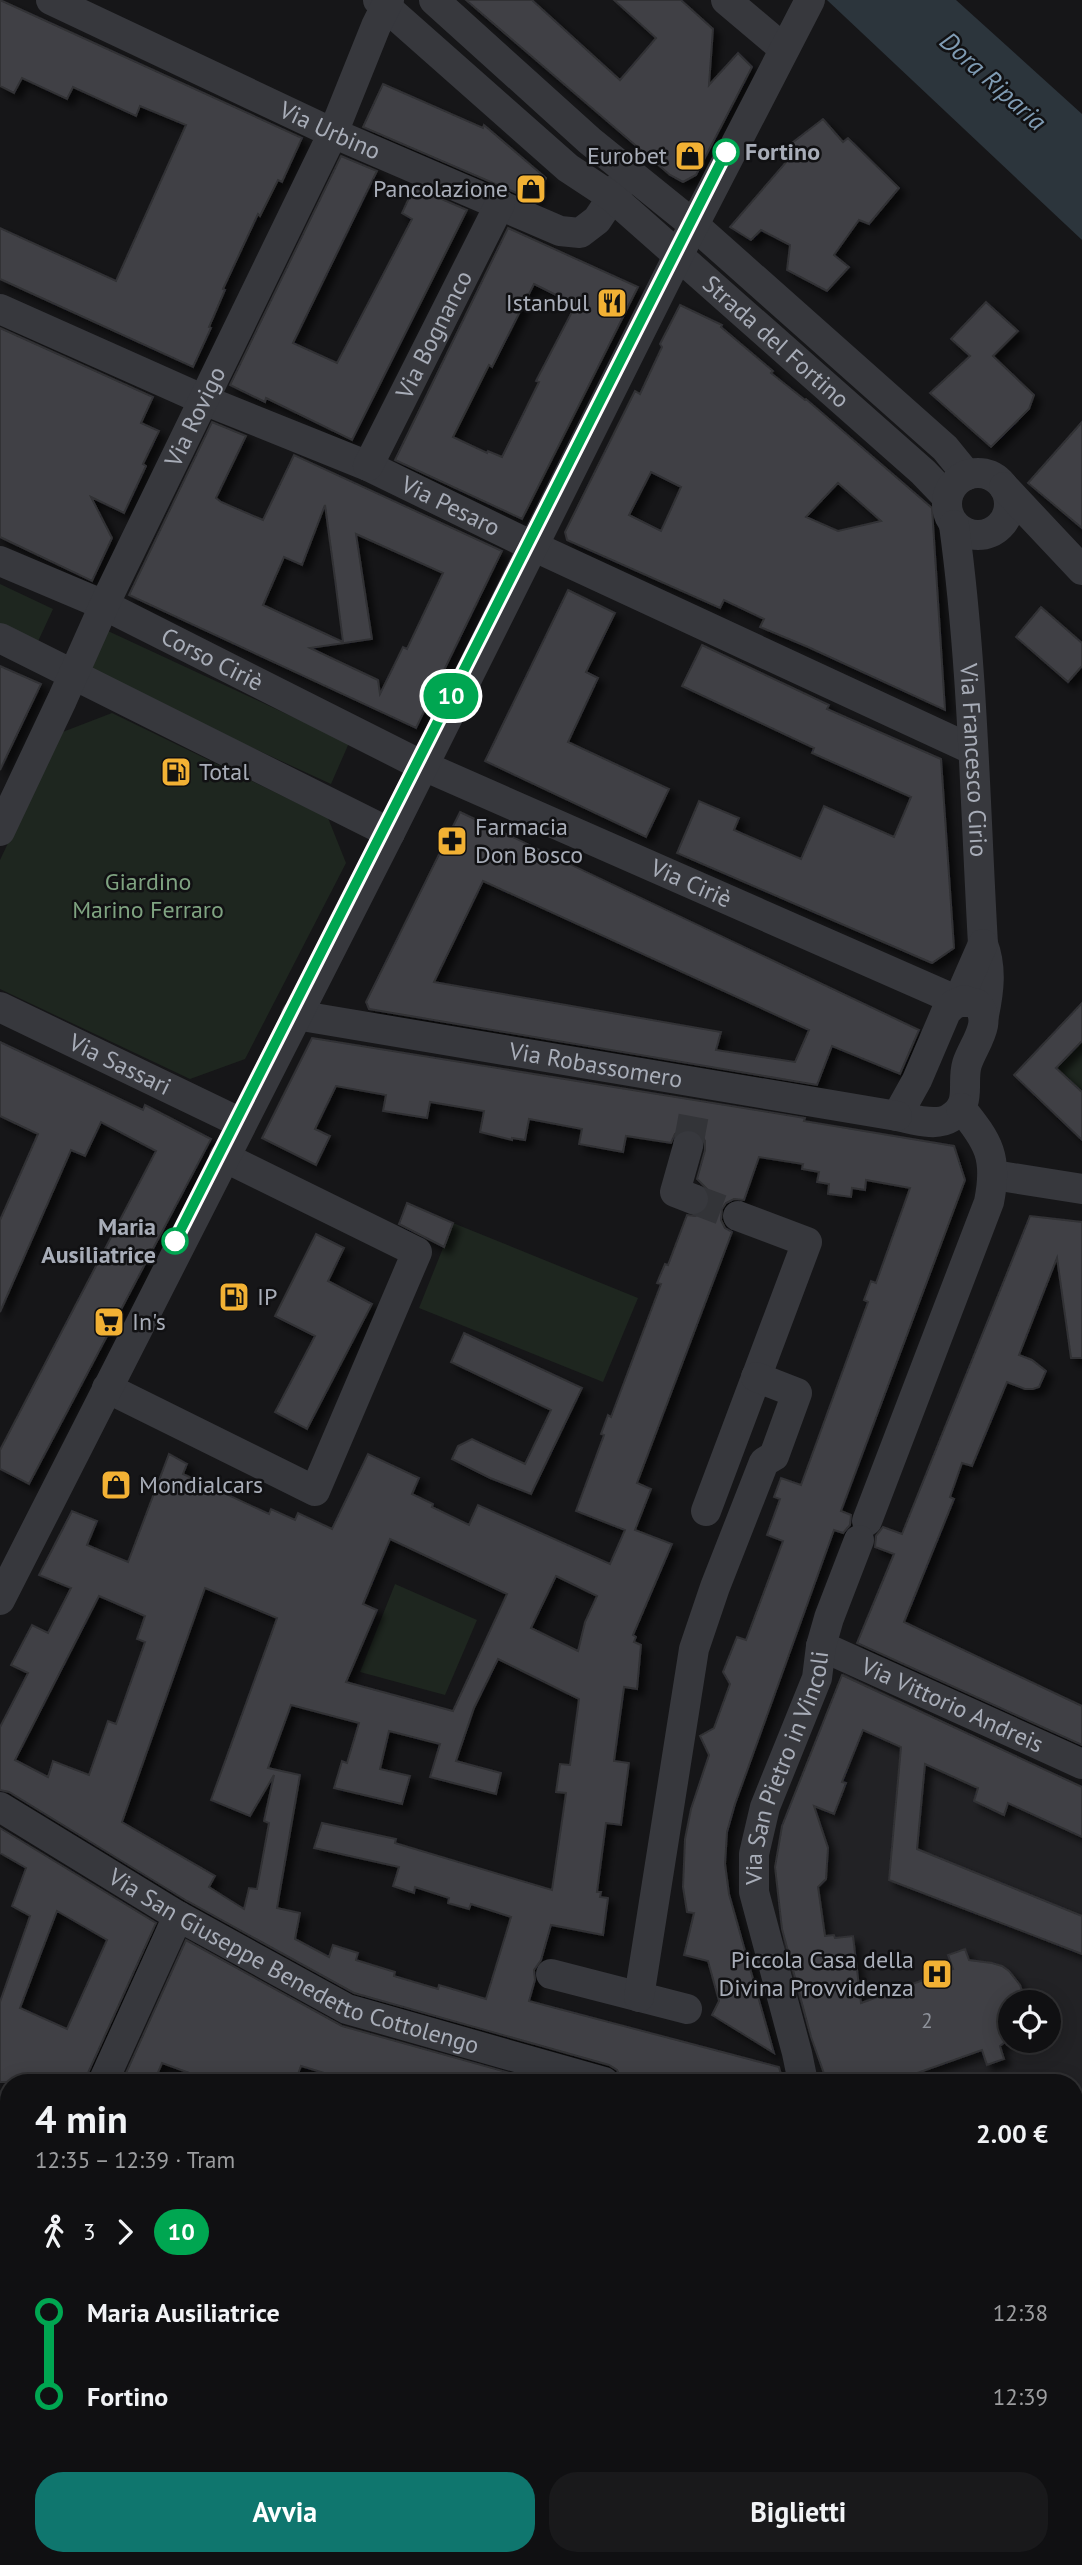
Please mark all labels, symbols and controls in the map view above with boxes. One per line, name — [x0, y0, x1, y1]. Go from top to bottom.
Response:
water label: Dora Riparia — [933, 24, 1054, 137]
street label: Via Urbino — [274, 94, 385, 167]
place label: Fortino — [745, 136, 820, 167]
shop icon: Eurobet — [673, 139, 707, 173]
marker: Fortino — [713, 139, 739, 165]
place label: Eurobet — [587, 140, 667, 171]
shop icon: Pancolazione — [514, 172, 548, 206]
place label: Pancolazione — [373, 173, 508, 204]
street label: Via Bognanco — [388, 265, 479, 405]
street label: Strada del Fortino — [696, 268, 856, 415]
restaurant icon: Istanbul — [595, 286, 629, 320]
place label: Istanbul — [506, 287, 589, 318]
street label: Via Rovigo — [157, 361, 232, 473]
street label: Via Pesaro — [395, 468, 505, 543]
street label: Corso Ciriè — [156, 620, 269, 698]
street label: Via Francesco Cirio — [953, 661, 995, 858]
line badge: 10 — [420, 673, 482, 719]
text: 10 — [437, 680, 465, 711]
fuel station icon: Total — [159, 755, 193, 789]
place label: Total — [199, 756, 249, 787]
place label: Farmacia Don Bosco — [475, 811, 583, 870]
pharmacy icon: Farmacia Don Bosco — [435, 824, 469, 858]
street label: Via Ciriè — [645, 851, 737, 915]
park label: Giardino Marino Ferraro — [72, 866, 224, 925]
street label: Via Sassari — [63, 1026, 176, 1102]
street label: Via Robassomero — [506, 1035, 685, 1095]
place label: Maria Ausiliatrice — [41, 1211, 156, 1270]
marker: Maria Ausiliatrice — [162, 1228, 188, 1254]
fuel station icon: IP — [217, 1280, 251, 1314]
place label: IP — [257, 1281, 277, 1312]
supermarket icon: In's — [92, 1305, 126, 1339]
place label: In's — [132, 1306, 166, 1337]
shop icon: Mondialcars — [99, 1468, 133, 1502]
place label: Mondialcars — [139, 1469, 263, 1500]
street label: Via San Pietro in Vincoli — [738, 1649, 835, 1886]
street label: Via Vittorio Andreis — [855, 1650, 1048, 1760]
street label: Via San Giuseppe Benedetto Cottolengo — [102, 1861, 483, 2061]
place label: Piccola Casa della Divina Provvidenza — [719, 1944, 914, 2003]
hospital icon: Piccola Casa della Divina Provvidenza — [920, 1957, 954, 1991]
map controls — [998, 1990, 1061, 2053]
button: locate — [998, 1990, 1061, 2053]
house number: 2 — [921, 2007, 933, 2034]
text: 4 min — [35, 2094, 128, 2143]
text: 2.00 € — [976, 2117, 1048, 2150]
text: 12:35 – 12:39 · Tram — [35, 2145, 235, 2174]
icon: walk — [35, 2213, 73, 2251]
icon: forward — [106, 2213, 144, 2251]
text: 10 — [168, 2216, 195, 2247]
text: 3 — [83, 2217, 96, 2246]
text: Maria Ausiliatrice — [87, 2296, 280, 2329]
text: 12:38 — [993, 2298, 1048, 2327]
text: Fortino — [87, 2380, 168, 2413]
text: 12:39 — [993, 2382, 1048, 2411]
button: Avvia — [35, 2472, 535, 2552]
button: Biglietti — [549, 2472, 1048, 2552]

